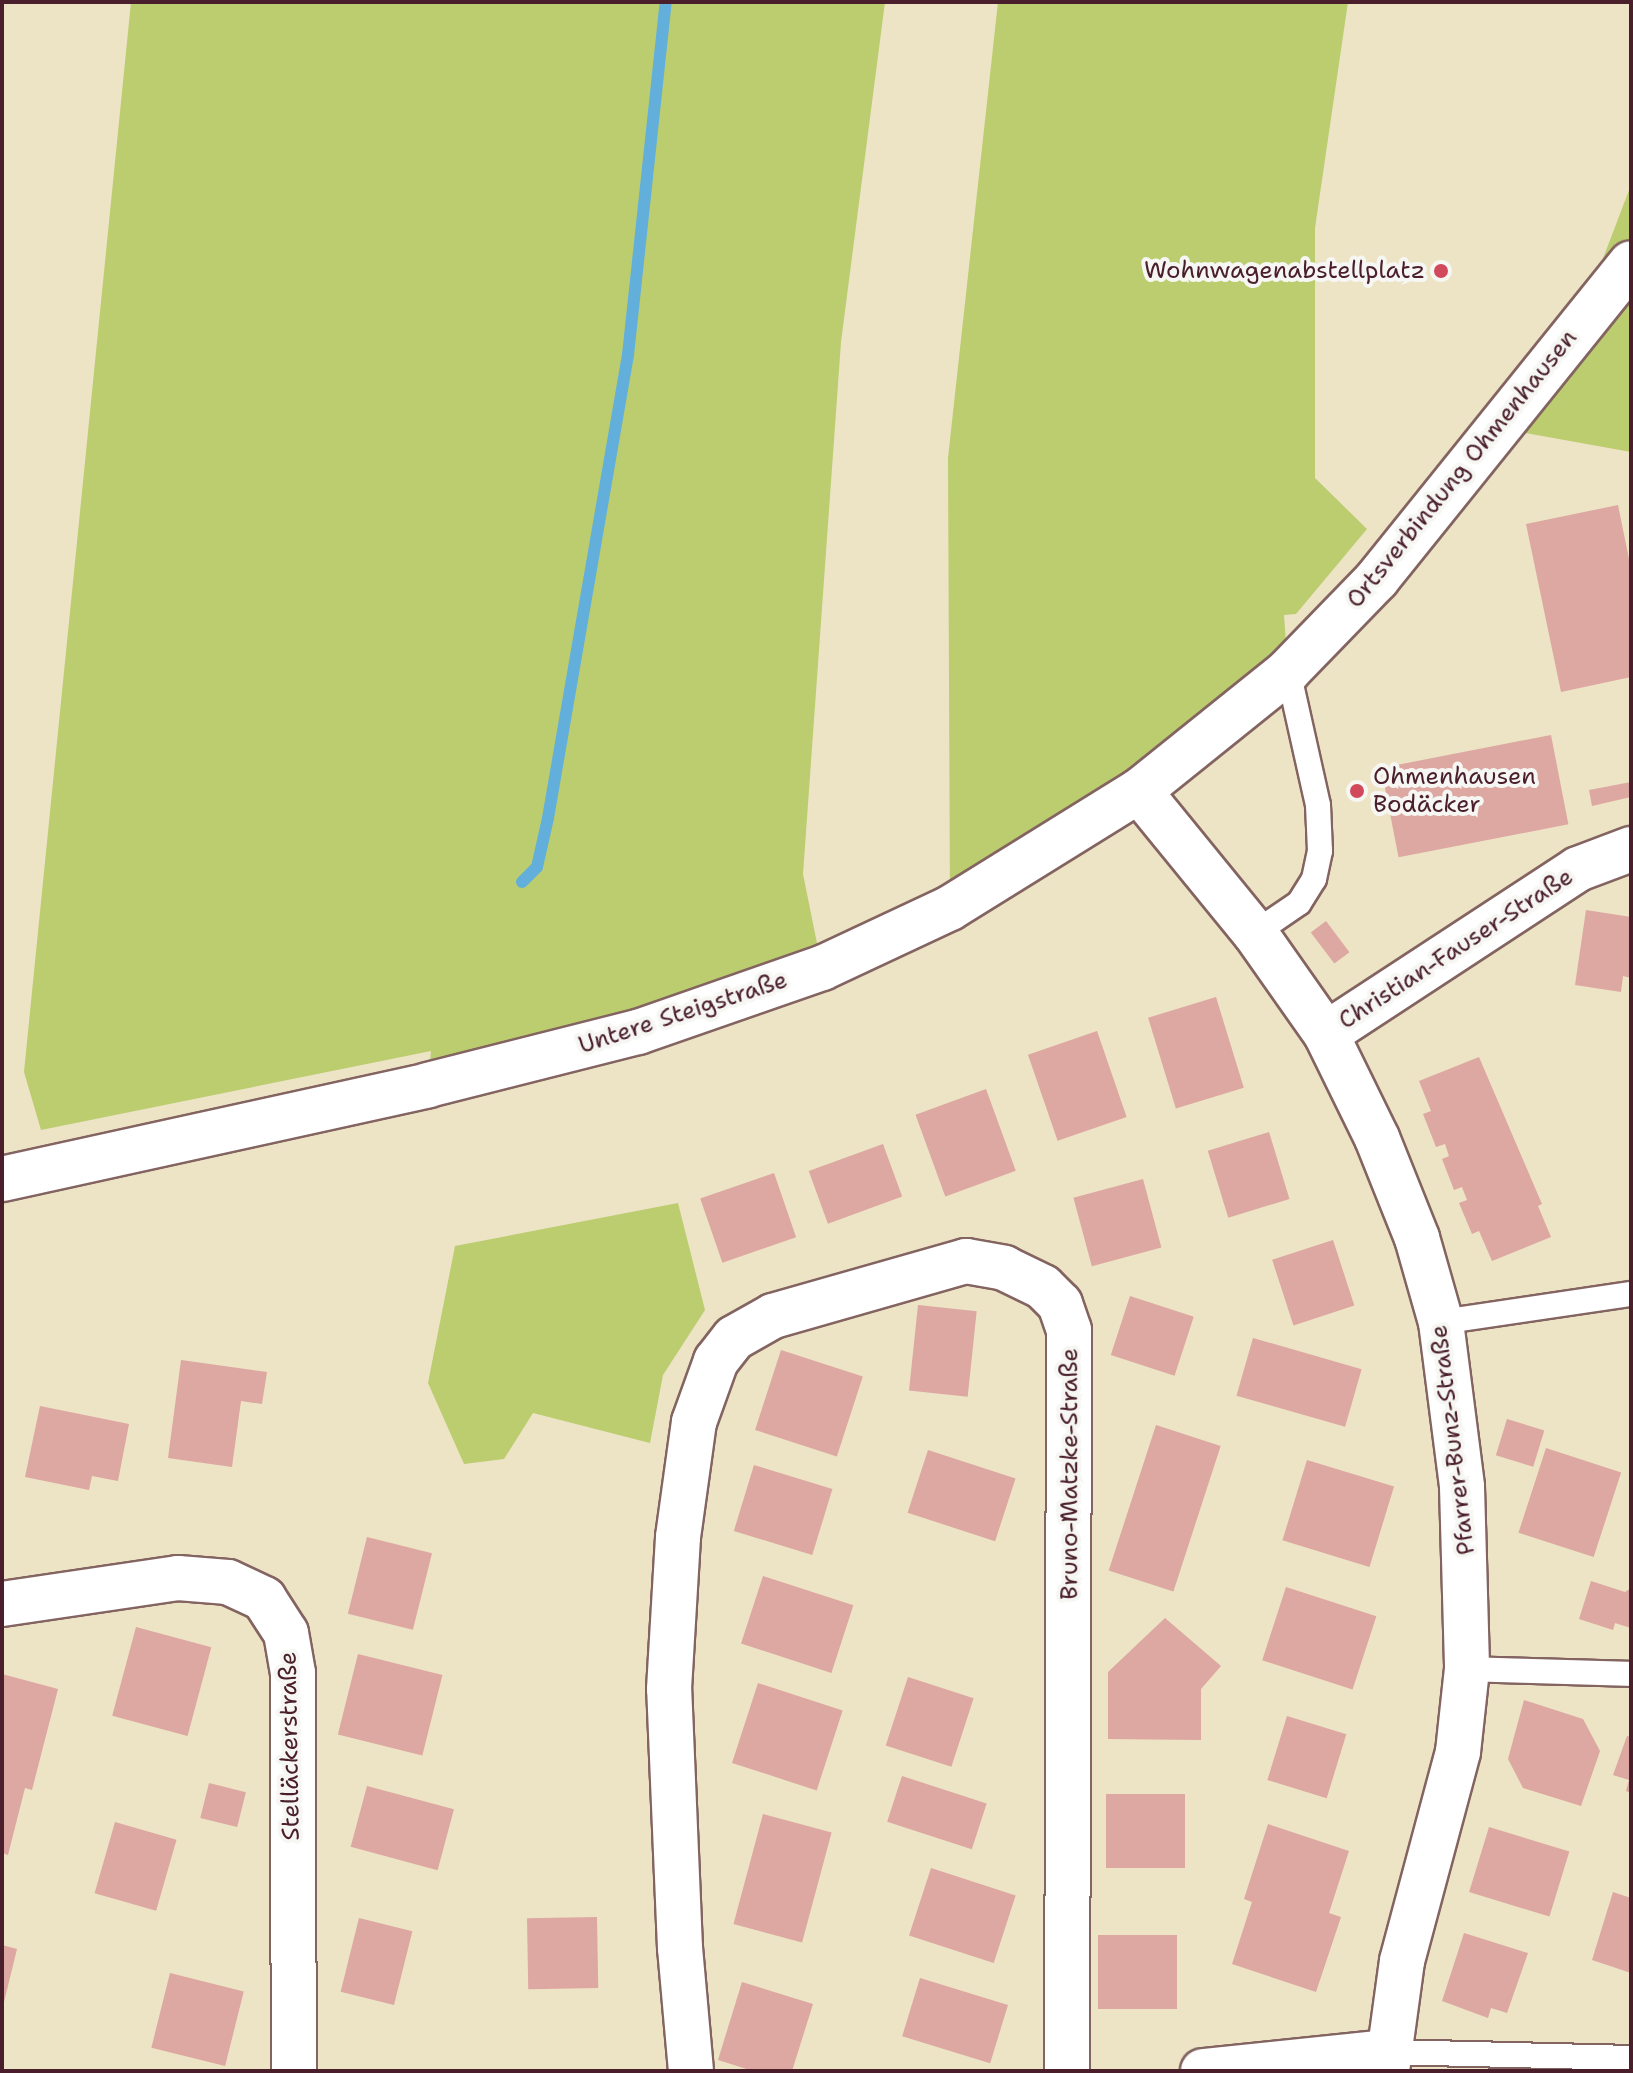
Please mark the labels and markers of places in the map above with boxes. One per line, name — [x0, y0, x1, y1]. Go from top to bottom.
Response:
place label: Wohnwagenabstellplatz — [1144, 257, 1425, 285]
marker: Wohnwagenabstellplatz — [1432, 262, 1450, 280]
place label: Ohmenhausen Bodäcker — [1373, 763, 1536, 819]
marker: Ohmenhausen Bodäcker — [1348, 782, 1366, 800]

